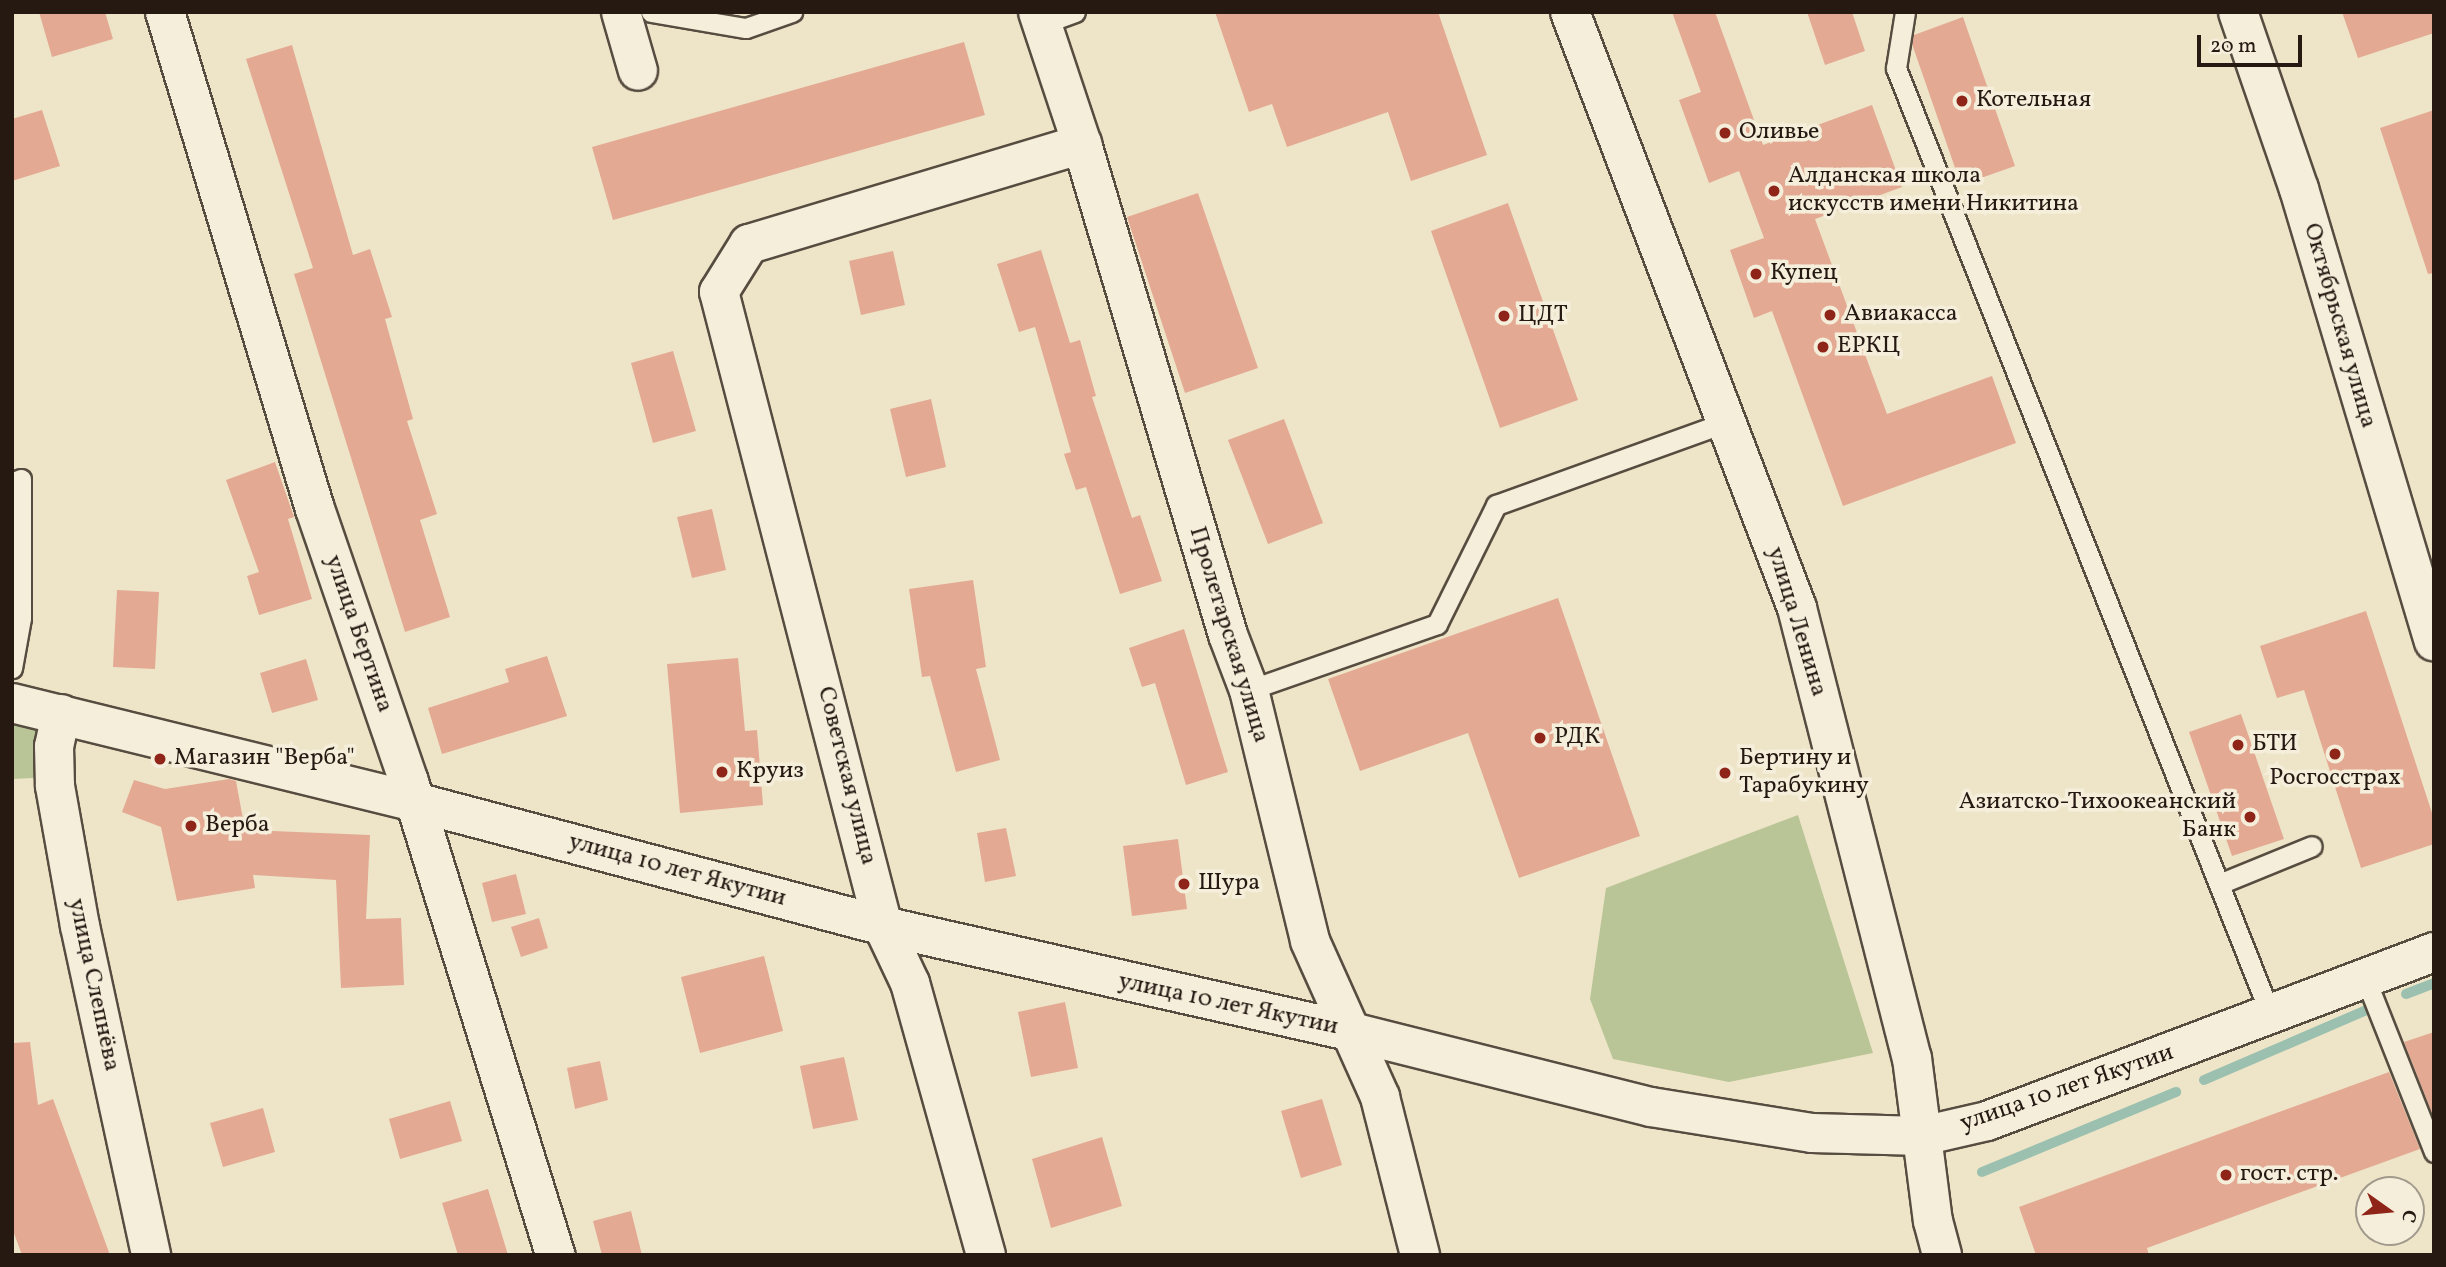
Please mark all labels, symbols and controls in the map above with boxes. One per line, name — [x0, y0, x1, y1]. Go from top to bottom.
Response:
scale bar — [2201, 21, 2306, 65]
text: 20 m — [2210, 32, 2256, 61]
place label: Котельная — [1976, 87, 2091, 115]
marker: Котельная — [1954, 93, 1970, 109]
place label: Оливье — [1739, 119, 1819, 147]
marker: Оливье — [1717, 125, 1733, 141]
place label: Алданская школа искусств имени Никитина — [1788, 163, 2079, 219]
marker: Алданская школа искусств имени Никитина — [1766, 183, 1782, 199]
street label: Октябрьская улица — [2296, 220, 2382, 432]
place label: Купец — [1770, 260, 1838, 288]
marker: Купец — [1748, 266, 1764, 282]
place label: Авиакасса — [1844, 301, 1958, 329]
place label: ЦДТ — [1518, 302, 1568, 330]
marker: Авиакасса — [1822, 307, 1838, 323]
marker: ЦДТ — [1496, 308, 1512, 324]
place label: ЕРКЦ — [1837, 333, 1901, 361]
marker: ЕРКЦ — [1815, 339, 1831, 355]
street label: Пролетарская улица — [1181, 523, 1275, 747]
street label: улица Ленина — [1760, 544, 1832, 700]
street label: улица Бертина — [318, 551, 398, 717]
street label: Советская улица — [810, 684, 882, 868]
place label: РДК — [1554, 724, 1600, 752]
marker: РДК — [1532, 730, 1548, 746]
place label: БТИ — [2252, 731, 2298, 759]
marker: БТИ — [2230, 737, 2246, 753]
place label: Магазин "Верба" — [174, 745, 355, 773]
place label: Бертину и Тарабукину — [1739, 745, 1869, 801]
marker: Росгосстрах — [2327, 746, 2343, 762]
marker: Магазин "Верба" — [152, 751, 168, 767]
place label: Круиз — [736, 758, 804, 786]
marker: Круиз — [714, 764, 730, 780]
marker: Бертину и Тарабукину — [1717, 765, 1733, 781]
place label: Росгосстрах — [2269, 765, 2401, 793]
place label: Азиатско-Тихоокеанский Банк — [1959, 789, 2236, 845]
marker: Азиатско-Тихоокеанский Банк — [2242, 809, 2258, 825]
place label: Верба — [205, 812, 270, 840]
marker: Верба — [183, 818, 199, 834]
street label: улица 10 лет Якутии — [565, 828, 789, 914]
place label: Шура — [1198, 870, 1260, 898]
marker: Шура — [1176, 876, 1192, 892]
street label: улица Слепнёва — [61, 896, 125, 1074]
street label: улица 10 лет Якутии — [1116, 968, 1340, 1042]
street label: улица 10 лет Якутии — [1956, 1039, 2178, 1139]
place label: гост. стр. — [2240, 1161, 2338, 1189]
marker: гост. стр. — [2218, 1167, 2234, 1183]
north arrow — [2355, 1176, 2425, 1246]
text: С — [2394, 1207, 2422, 1225]

